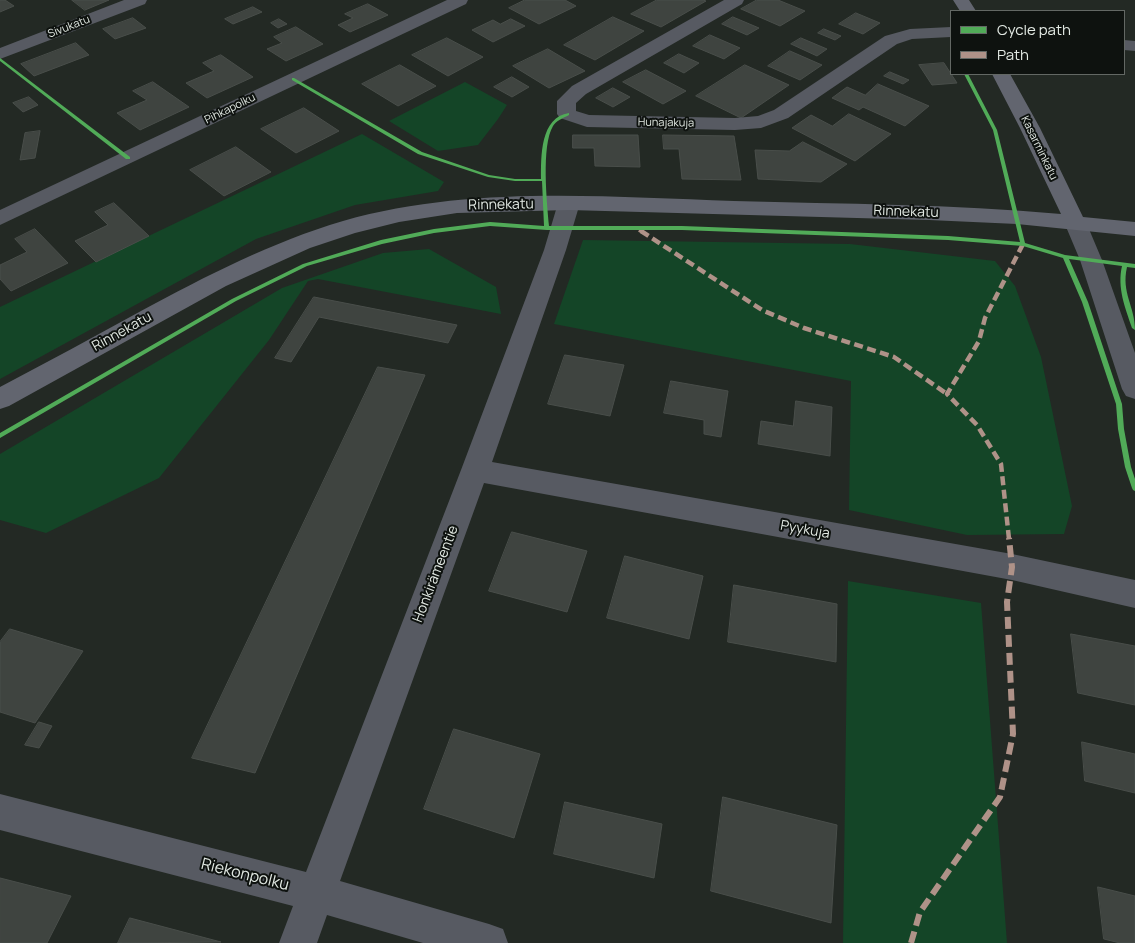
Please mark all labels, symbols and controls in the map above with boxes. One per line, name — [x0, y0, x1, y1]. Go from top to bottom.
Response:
legend — [950, 10, 1125, 75]
street label: Sivukatu — [46, 13, 92, 41]
text: Cycle path — [997, 19, 1071, 40]
text: Path — [997, 44, 1029, 65]
street label: Pihkapolku — [202, 91, 258, 127]
street label: Kasarminkatu — [1018, 114, 1060, 182]
street label: Hunajakuja — [638, 116, 694, 130]
street label: Rinnekatu — [468, 196, 534, 214]
street label: Rinnekatu — [873, 202, 939, 222]
street label: Rinnekatu — [89, 309, 155, 355]
street label: Pyykuja — [779, 517, 831, 543]
street label: Honkirämeentie — [410, 523, 462, 625]
street label: Riekonpolku — [199, 855, 291, 895]

